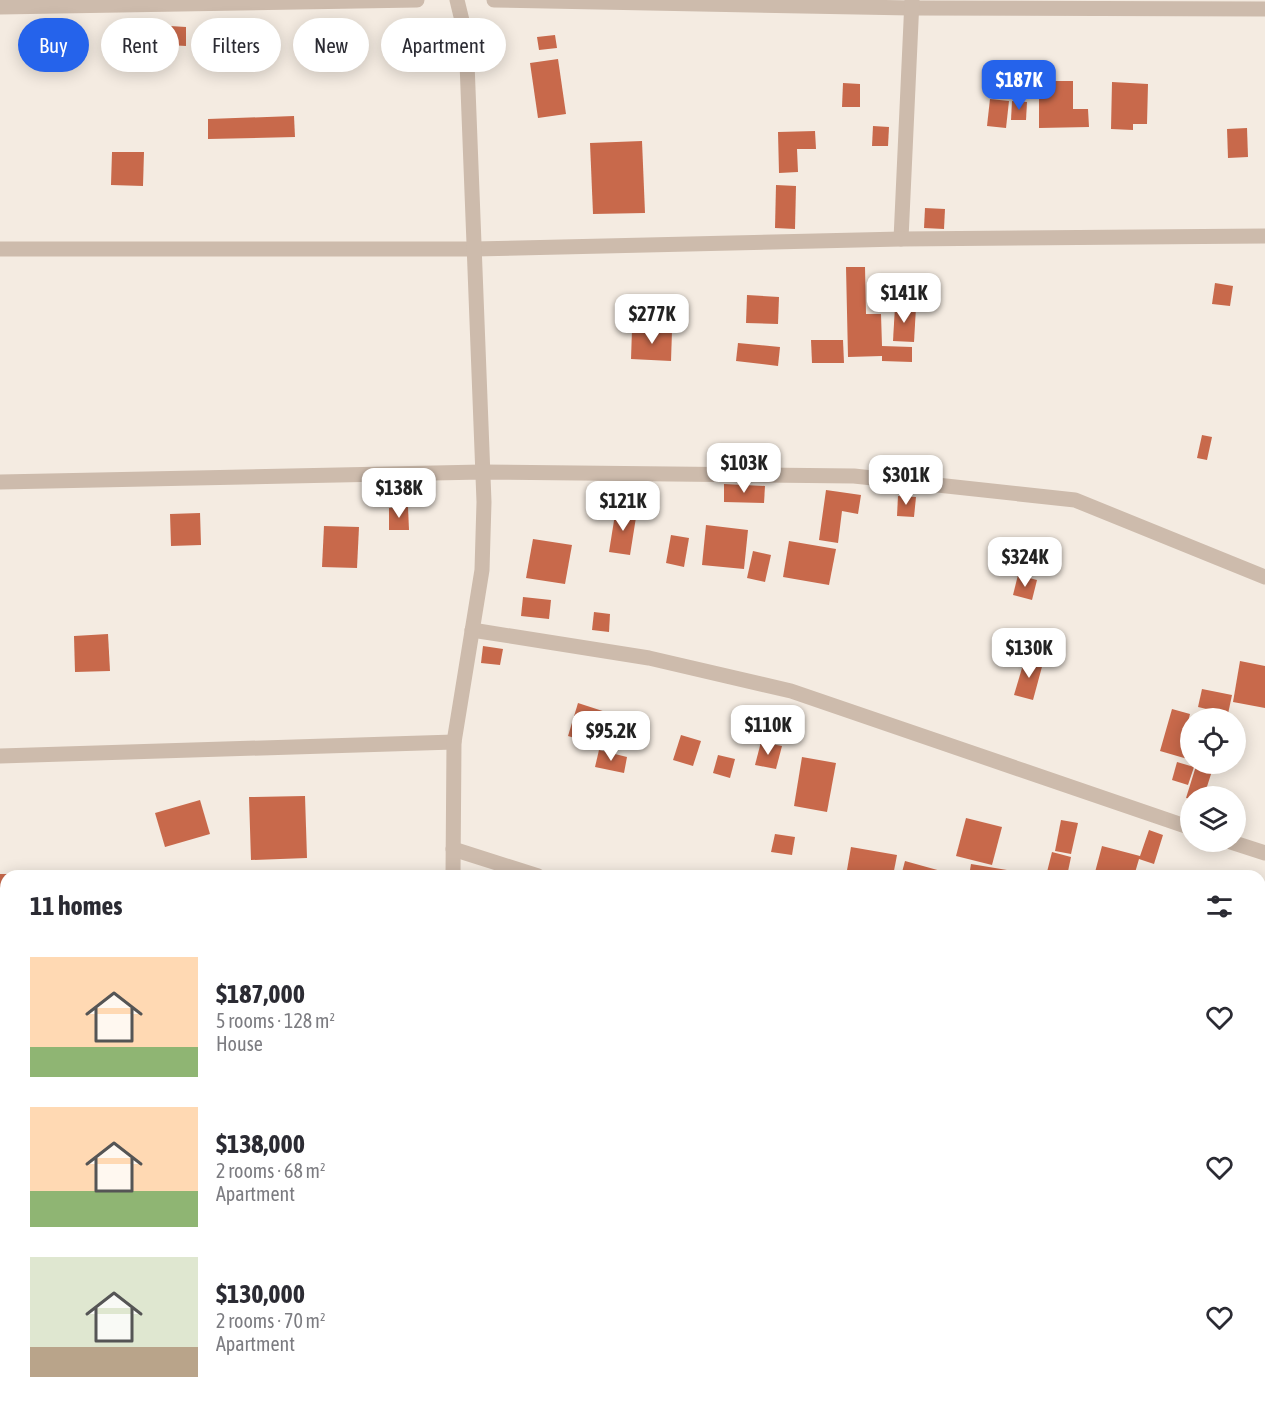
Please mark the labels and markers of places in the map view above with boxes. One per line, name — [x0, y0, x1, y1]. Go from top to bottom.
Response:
pin: $187K — [977, 60, 1061, 111]
pin: $141K — [862, 273, 946, 324]
pin: $277K — [610, 294, 694, 345]
pin: $103K — [702, 443, 786, 494]
pin: $301K — [864, 455, 948, 506]
pin: $138K — [357, 468, 441, 519]
pin: $121K — [581, 481, 665, 532]
pin: $324K — [983, 537, 1067, 588]
pin: $130K — [987, 628, 1071, 679]
pin: $110K — [726, 705, 810, 756]
pin: $95.2K — [562, 711, 660, 762]

